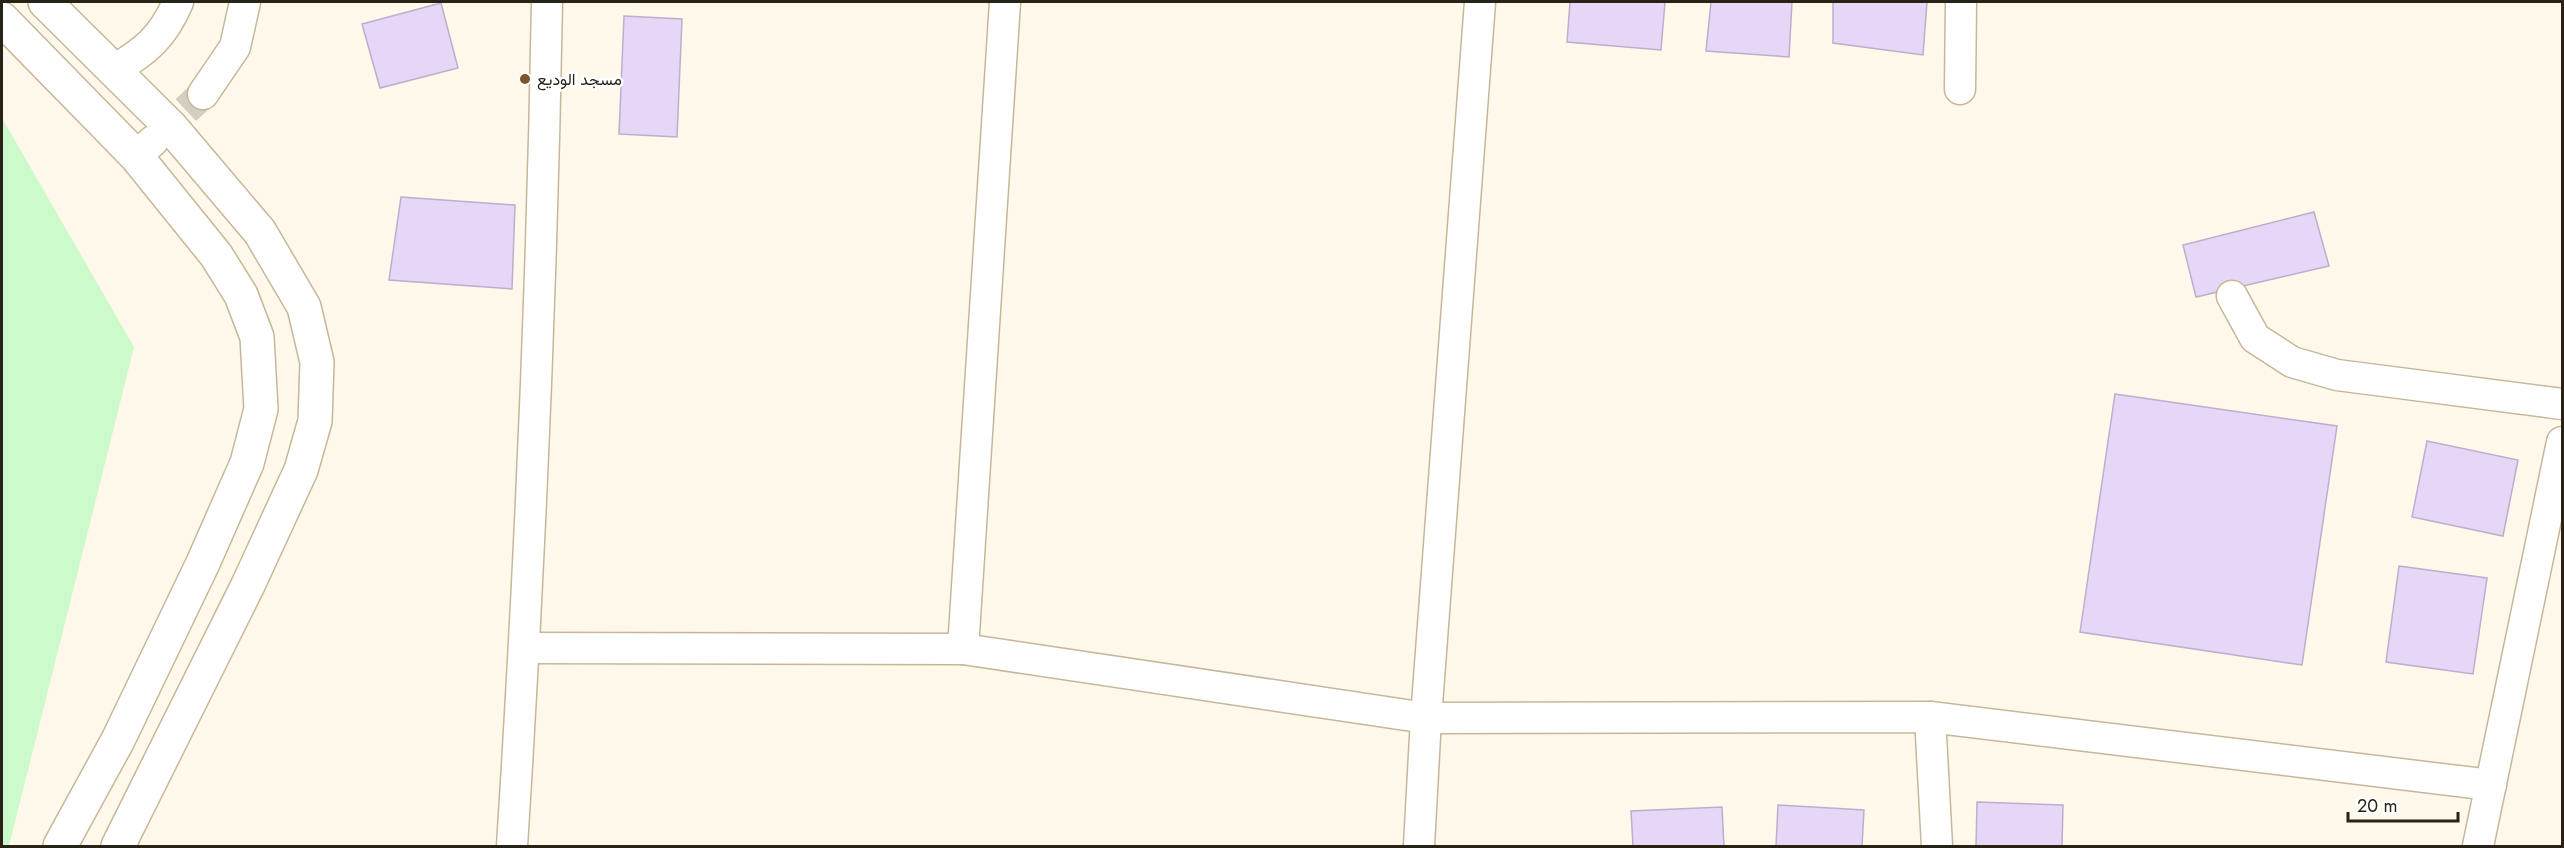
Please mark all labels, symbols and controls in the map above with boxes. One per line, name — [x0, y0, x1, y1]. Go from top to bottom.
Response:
place label: مسجد الوديع — [537, 68, 622, 91]
marker: مسجد الوديع — [518, 72, 532, 86]
scale bar — [2348, 785, 2458, 823]
text: 20 m — [2357, 793, 2397, 819]

